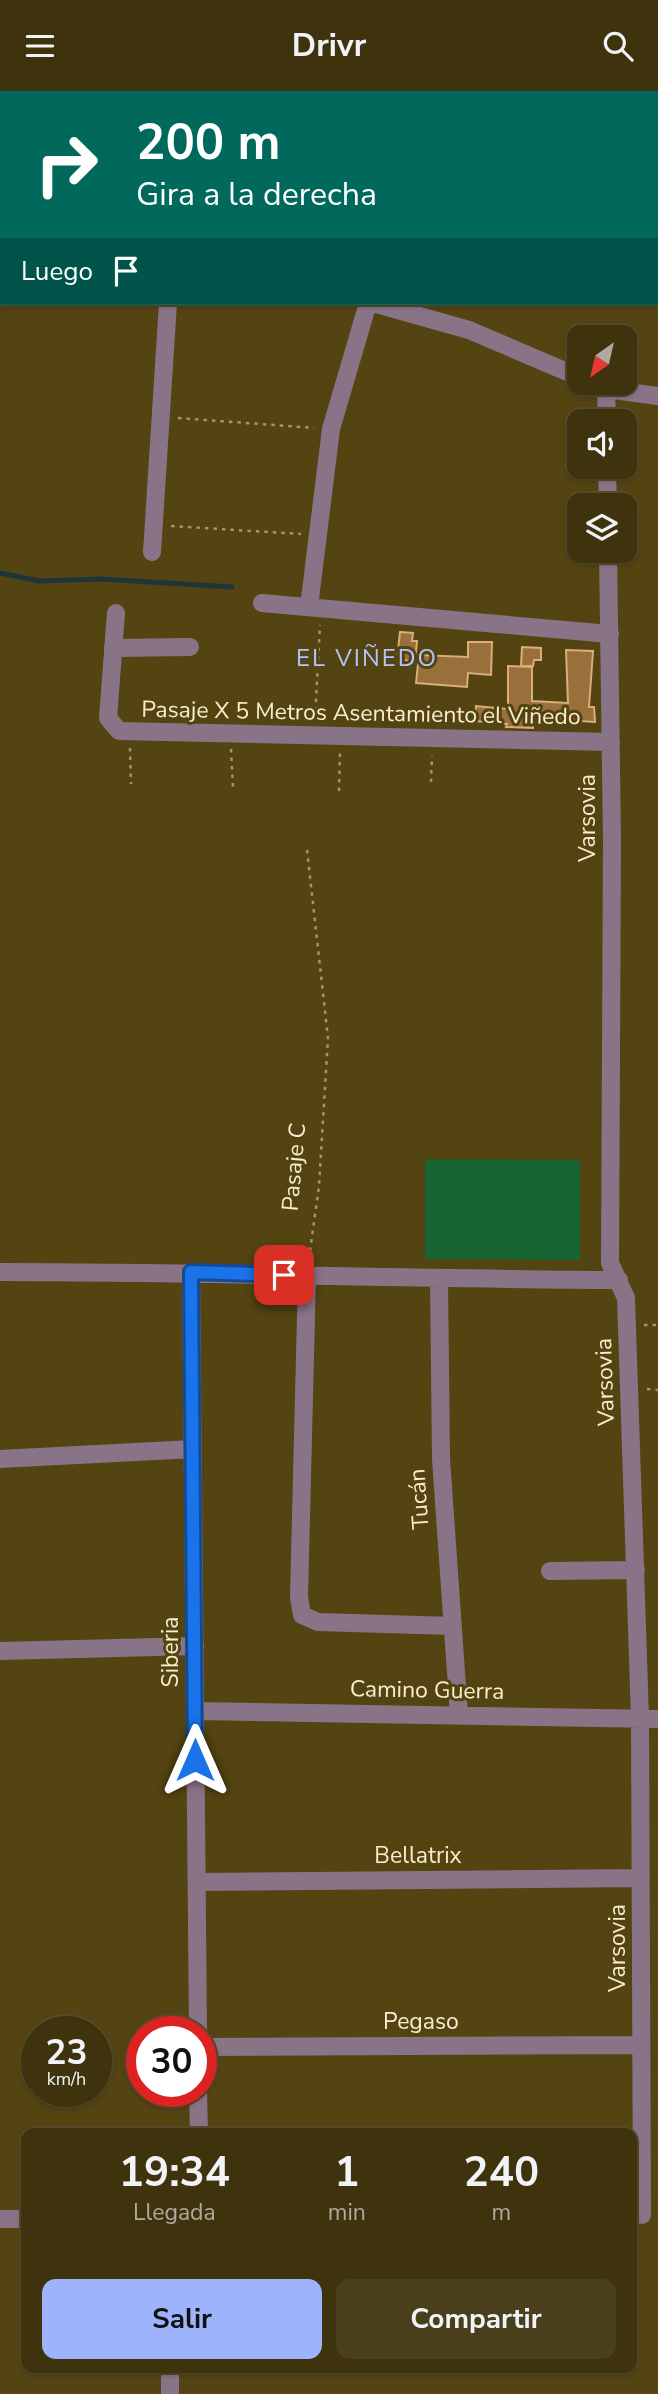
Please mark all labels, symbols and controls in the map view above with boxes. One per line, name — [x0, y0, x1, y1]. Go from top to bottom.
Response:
text: Drivr — [292, 24, 366, 67]
icon: menu — [21, 27, 59, 65]
icon: search — [599, 27, 637, 65]
text: 200 m — [136, 109, 280, 176]
icon: right — [21, 119, 112, 210]
text: Gira a la derecha — [136, 173, 377, 216]
icon: arrive — [107, 252, 145, 290]
text: Luego — [21, 254, 93, 289]
north arrow — [567, 325, 637, 395]
map controls — [567, 325, 637, 563]
button: sound — [567, 409, 637, 479]
button: layers — [567, 493, 637, 563]
district label: EL VIÑEDO — [296, 642, 438, 674]
street label: Pasaje X 5 Metros Asentamiento el Viñedo — [141, 694, 581, 732]
street label: Varsovia — [572, 774, 603, 863]
street label: Pasaje C — [275, 1122, 313, 1212]
pin — [254, 1245, 314, 1305]
icon: arrive — [265, 1256, 303, 1294]
street label: Varsovia — [588, 1338, 622, 1427]
street label: Tucán — [401, 1468, 437, 1530]
street label: Siberia — [155, 1617, 186, 1687]
street label: Camino Guerra — [350, 1673, 504, 1707]
position arrow — [158, 1723, 232, 1797]
street label: Bellatrix — [374, 1840, 462, 1871]
street label: Varsovia — [602, 1904, 633, 1993]
street label: Pegaso — [383, 2006, 459, 2037]
speed limit sign: 30 — [126, 2016, 217, 2107]
text: 23 — [45, 2029, 88, 2076]
text: km/h — [47, 2067, 86, 2091]
text: 19:34 — [119, 2144, 230, 2201]
text: 1 — [334, 2144, 359, 2201]
text: 240 — [464, 2144, 539, 2201]
text: Llegada — [133, 2197, 216, 2228]
text: min — [328, 2197, 366, 2228]
text: m — [492, 2197, 511, 2228]
button: Salir — [42, 2279, 322, 2359]
button: Compartir — [336, 2279, 616, 2359]

